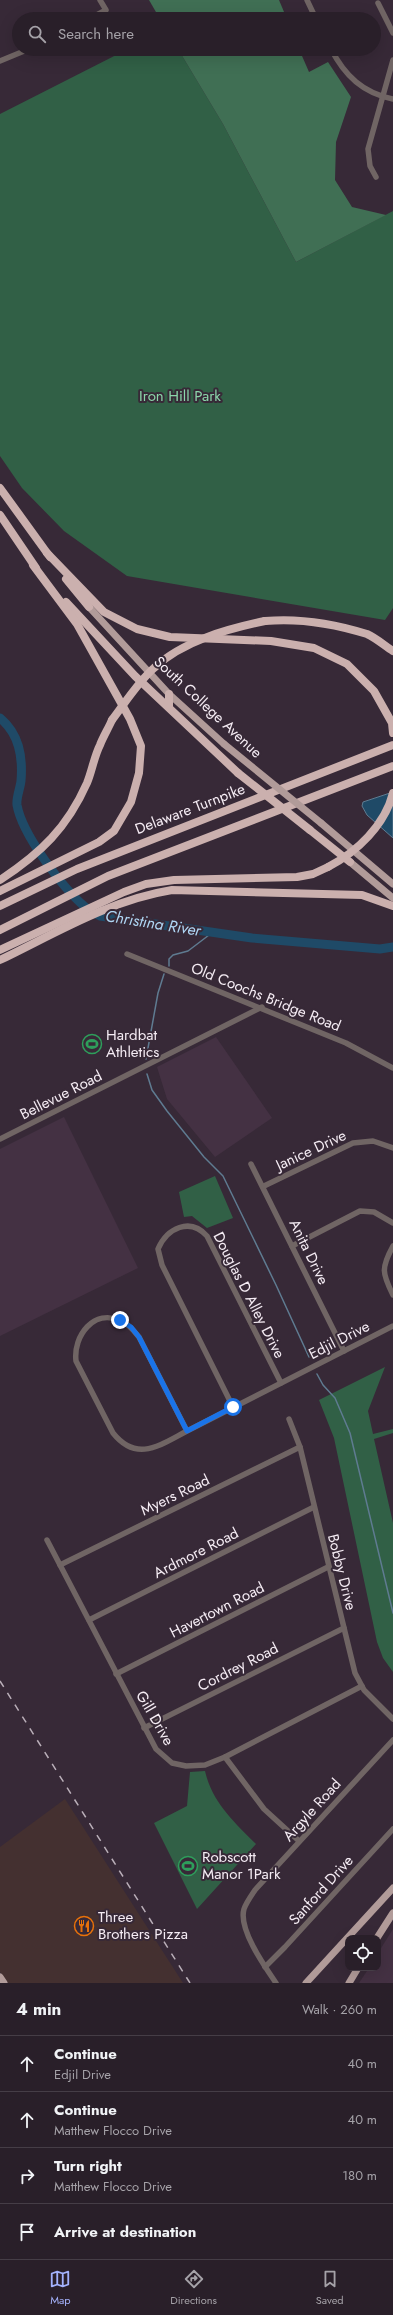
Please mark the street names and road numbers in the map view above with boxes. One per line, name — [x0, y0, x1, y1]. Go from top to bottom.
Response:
street label: South College Avenue — [149, 651, 267, 763]
street label: Delaware Turnpike — [132, 778, 248, 840]
street label: Old Coochs Bridge Road — [188, 957, 344, 1037]
street label: Bellevue Road — [16, 1065, 106, 1125]
street label: Janice Drive — [270, 1124, 350, 1177]
street label: Anita Drive — [284, 1216, 334, 1289]
street label: Douglas D Alley Drive — [208, 1228, 291, 1362]
street label: Edjil Drive — [305, 1315, 374, 1365]
street label: Myers Road — [137, 1469, 213, 1521]
street label: Ardmore Road — [150, 1522, 242, 1584]
street label: Bobby Drive — [322, 1532, 362, 1613]
street label: Havertown Road — [166, 1577, 268, 1643]
street label: Cordrey Road — [194, 1637, 282, 1697]
street label: Gill Drive — [130, 1686, 180, 1750]
street label: Argyle Road — [278, 1774, 346, 1846]
street label: Sanford Drive — [284, 1850, 359, 1930]

